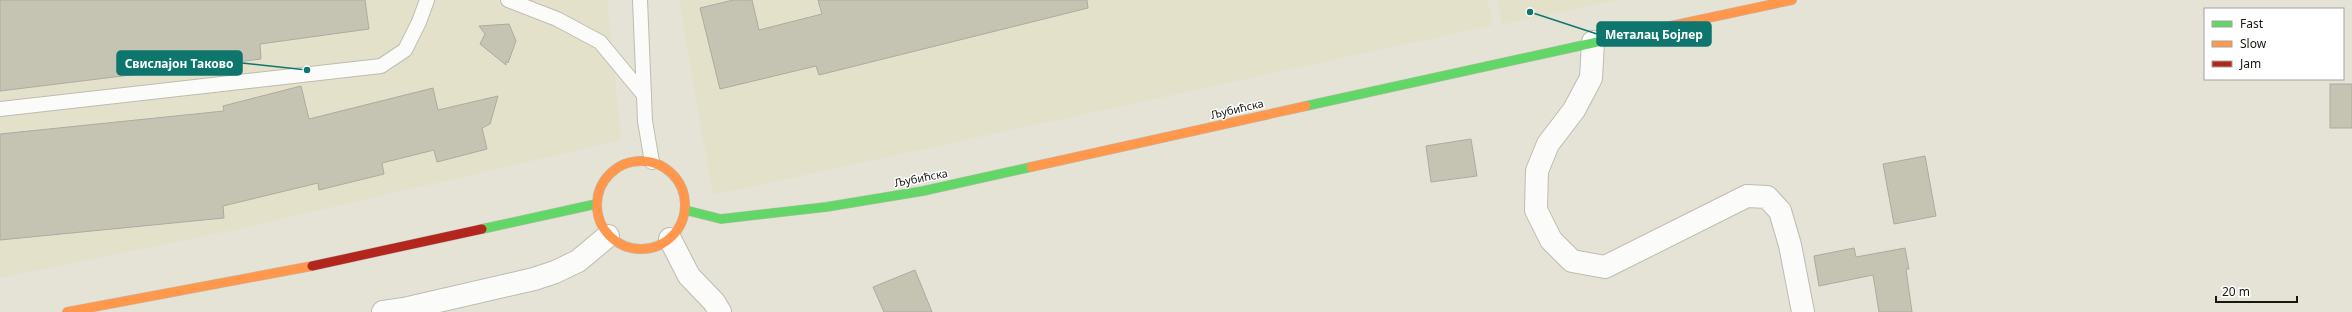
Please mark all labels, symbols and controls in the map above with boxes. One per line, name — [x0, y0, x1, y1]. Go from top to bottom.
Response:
legend — [2204, 8, 2344, 80]
text: Fast — [2240, 15, 2264, 32]
callout: Металац Бојлер — [1597, 22, 1711, 46]
text: Металац Бојлер — [1605, 26, 1703, 43]
text: Slow — [2240, 35, 2267, 52]
callout: Свислајон Таково — [117, 51, 242, 75]
text: Свислајон Таково — [125, 55, 233, 72]
text: Jam — [2239, 55, 2261, 72]
street label: Љубићска — [1209, 95, 1265, 122]
street label: Љубићска — [893, 165, 949, 190]
scale bar — [2216, 278, 2297, 304]
text: 20 m — [2222, 283, 2250, 300]

